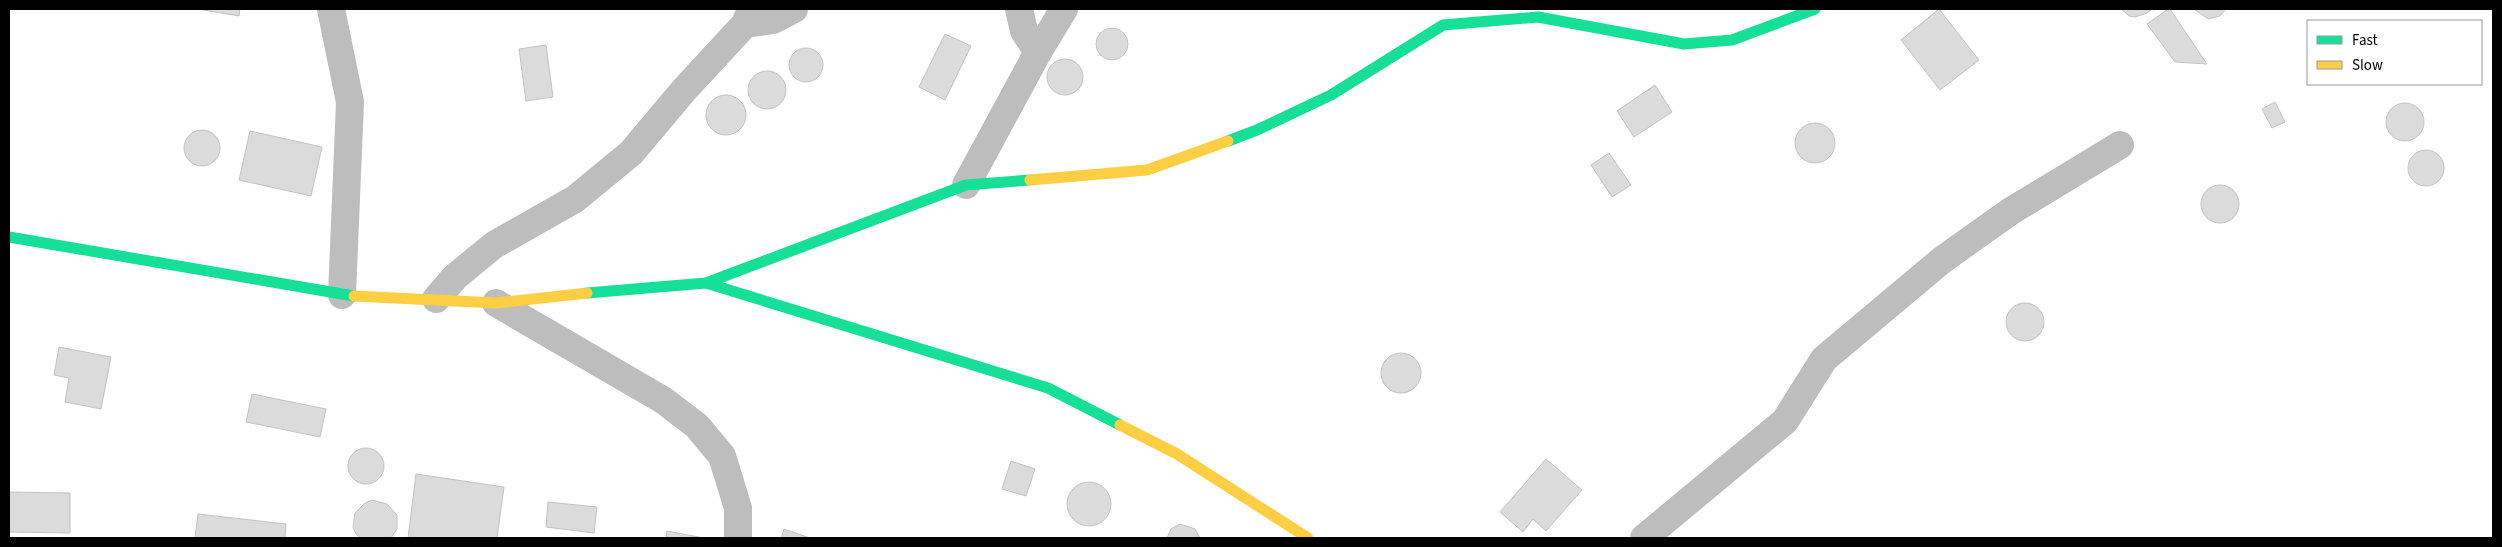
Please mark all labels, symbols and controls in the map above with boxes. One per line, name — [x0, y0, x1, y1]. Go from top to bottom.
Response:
legend — [2307, 20, 2482, 85]
text: Fast — [2352, 30, 2378, 51]
text: Slow — [2352, 55, 2383, 76]

